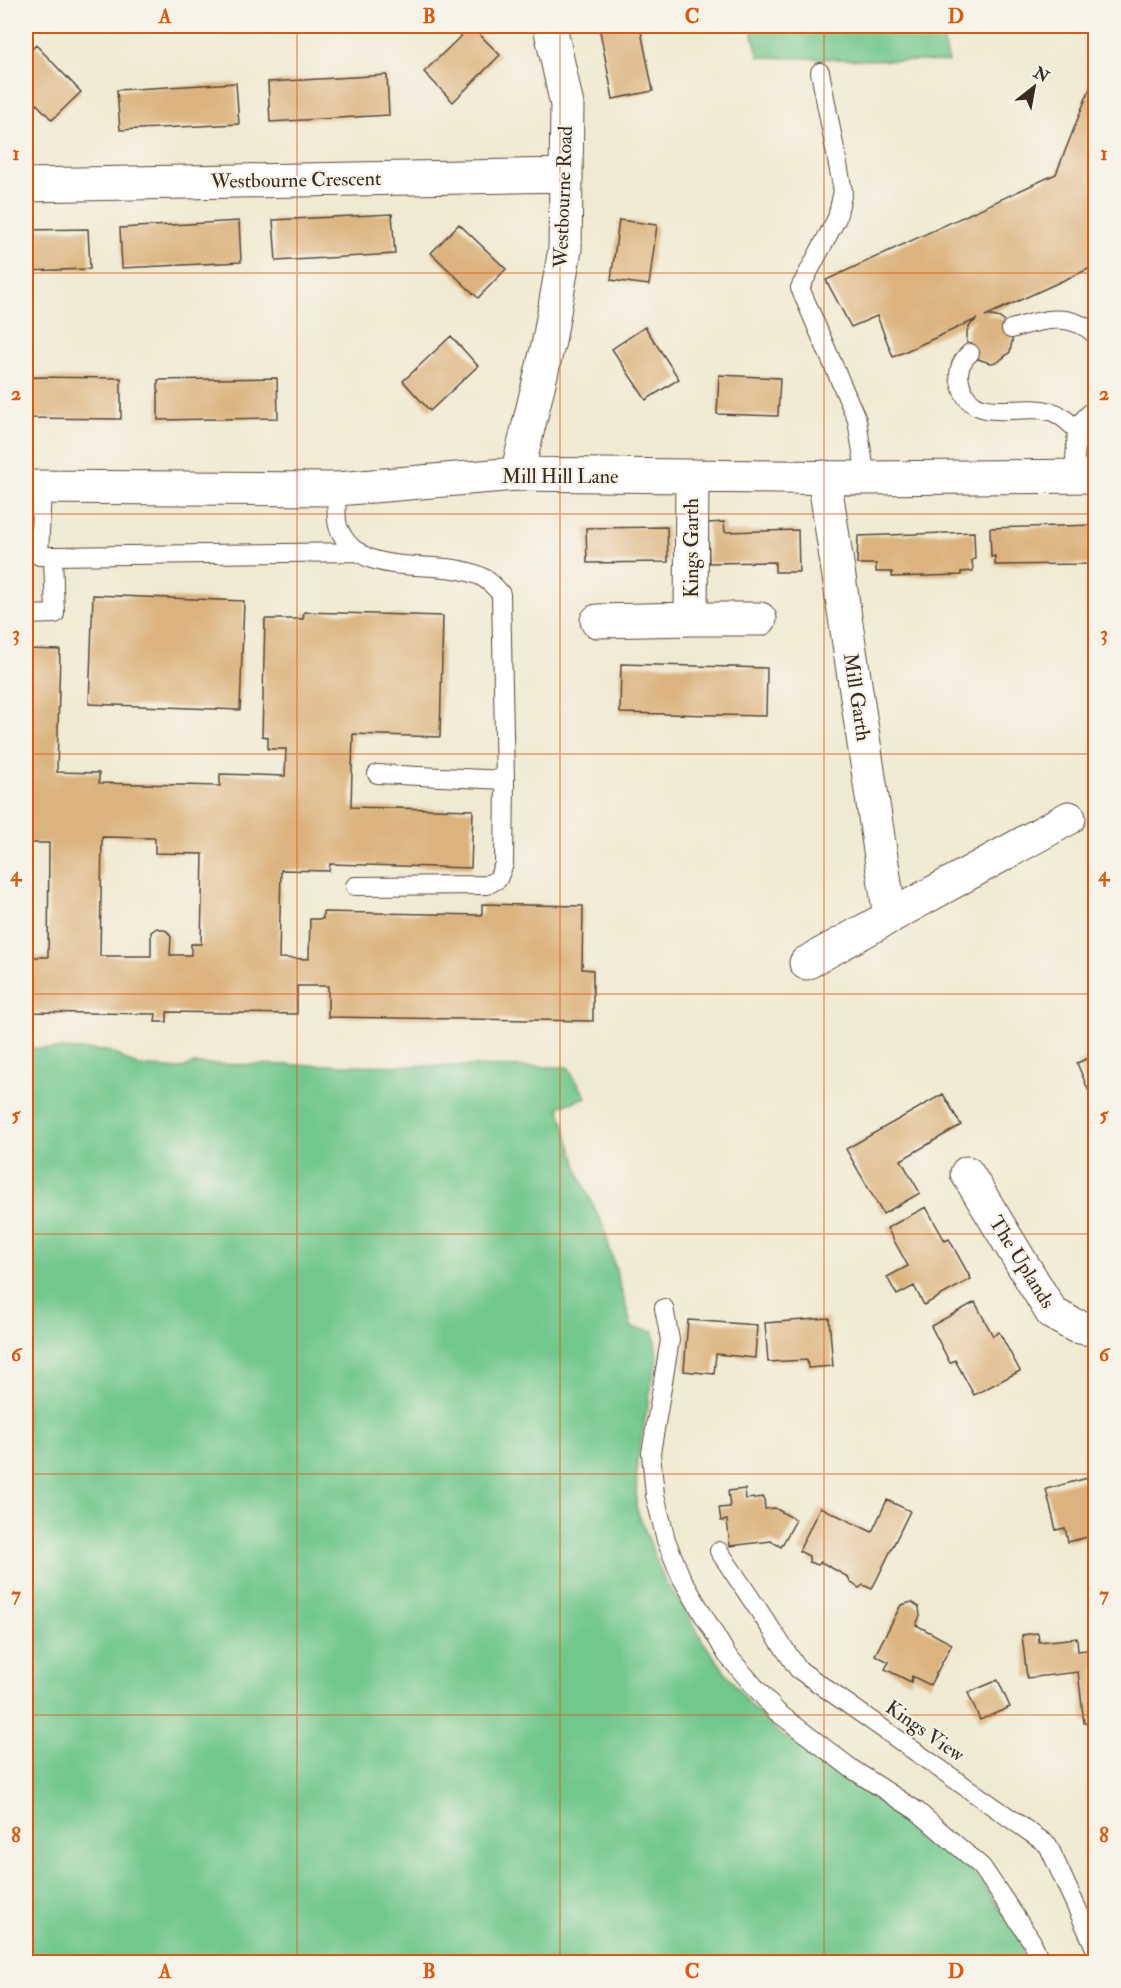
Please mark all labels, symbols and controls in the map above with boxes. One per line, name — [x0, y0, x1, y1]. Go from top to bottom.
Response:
text: A — [158, 4, 172, 29]
text: B — [422, 4, 436, 29]
text: C — [685, 4, 699, 29]
text: D — [948, 4, 964, 29]
north arrow — [1004, 57, 1064, 117]
text: N — [1029, 62, 1053, 88]
street label: Westbourne Road — [548, 125, 578, 269]
text: 1 — [12, 141, 20, 166]
text: 1 — [1100, 141, 1108, 166]
street label: Westbourne Crescent — [210, 166, 382, 194]
text: 2 — [11, 381, 21, 406]
text: 2 — [1099, 381, 1109, 406]
street label: Mill Hill Lane — [502, 464, 618, 489]
street label: Kings Garth — [679, 498, 704, 598]
text: 3 — [12, 621, 20, 646]
text: 3 — [1100, 621, 1108, 646]
street label: Mill Garth — [838, 651, 876, 743]
text: 4 — [10, 862, 23, 887]
text: 4 — [1098, 862, 1111, 887]
text: 5 — [12, 1102, 22, 1127]
text: 5 — [1100, 1102, 1110, 1127]
street label: The Uplands — [983, 1211, 1060, 1314]
text: 6 — [11, 1342, 23, 1367]
text: 6 — [1099, 1342, 1111, 1367]
text: 7 — [11, 1582, 21, 1607]
text: 7 — [1099, 1582, 1109, 1607]
street label: Kings View — [881, 1695, 970, 1768]
text: 8 — [11, 1823, 21, 1848]
text: 8 — [1099, 1823, 1109, 1848]
text: A — [158, 1959, 172, 1984]
text: B — [422, 1959, 436, 1984]
text: C — [685, 1959, 699, 1984]
text: D — [948, 1959, 964, 1984]

